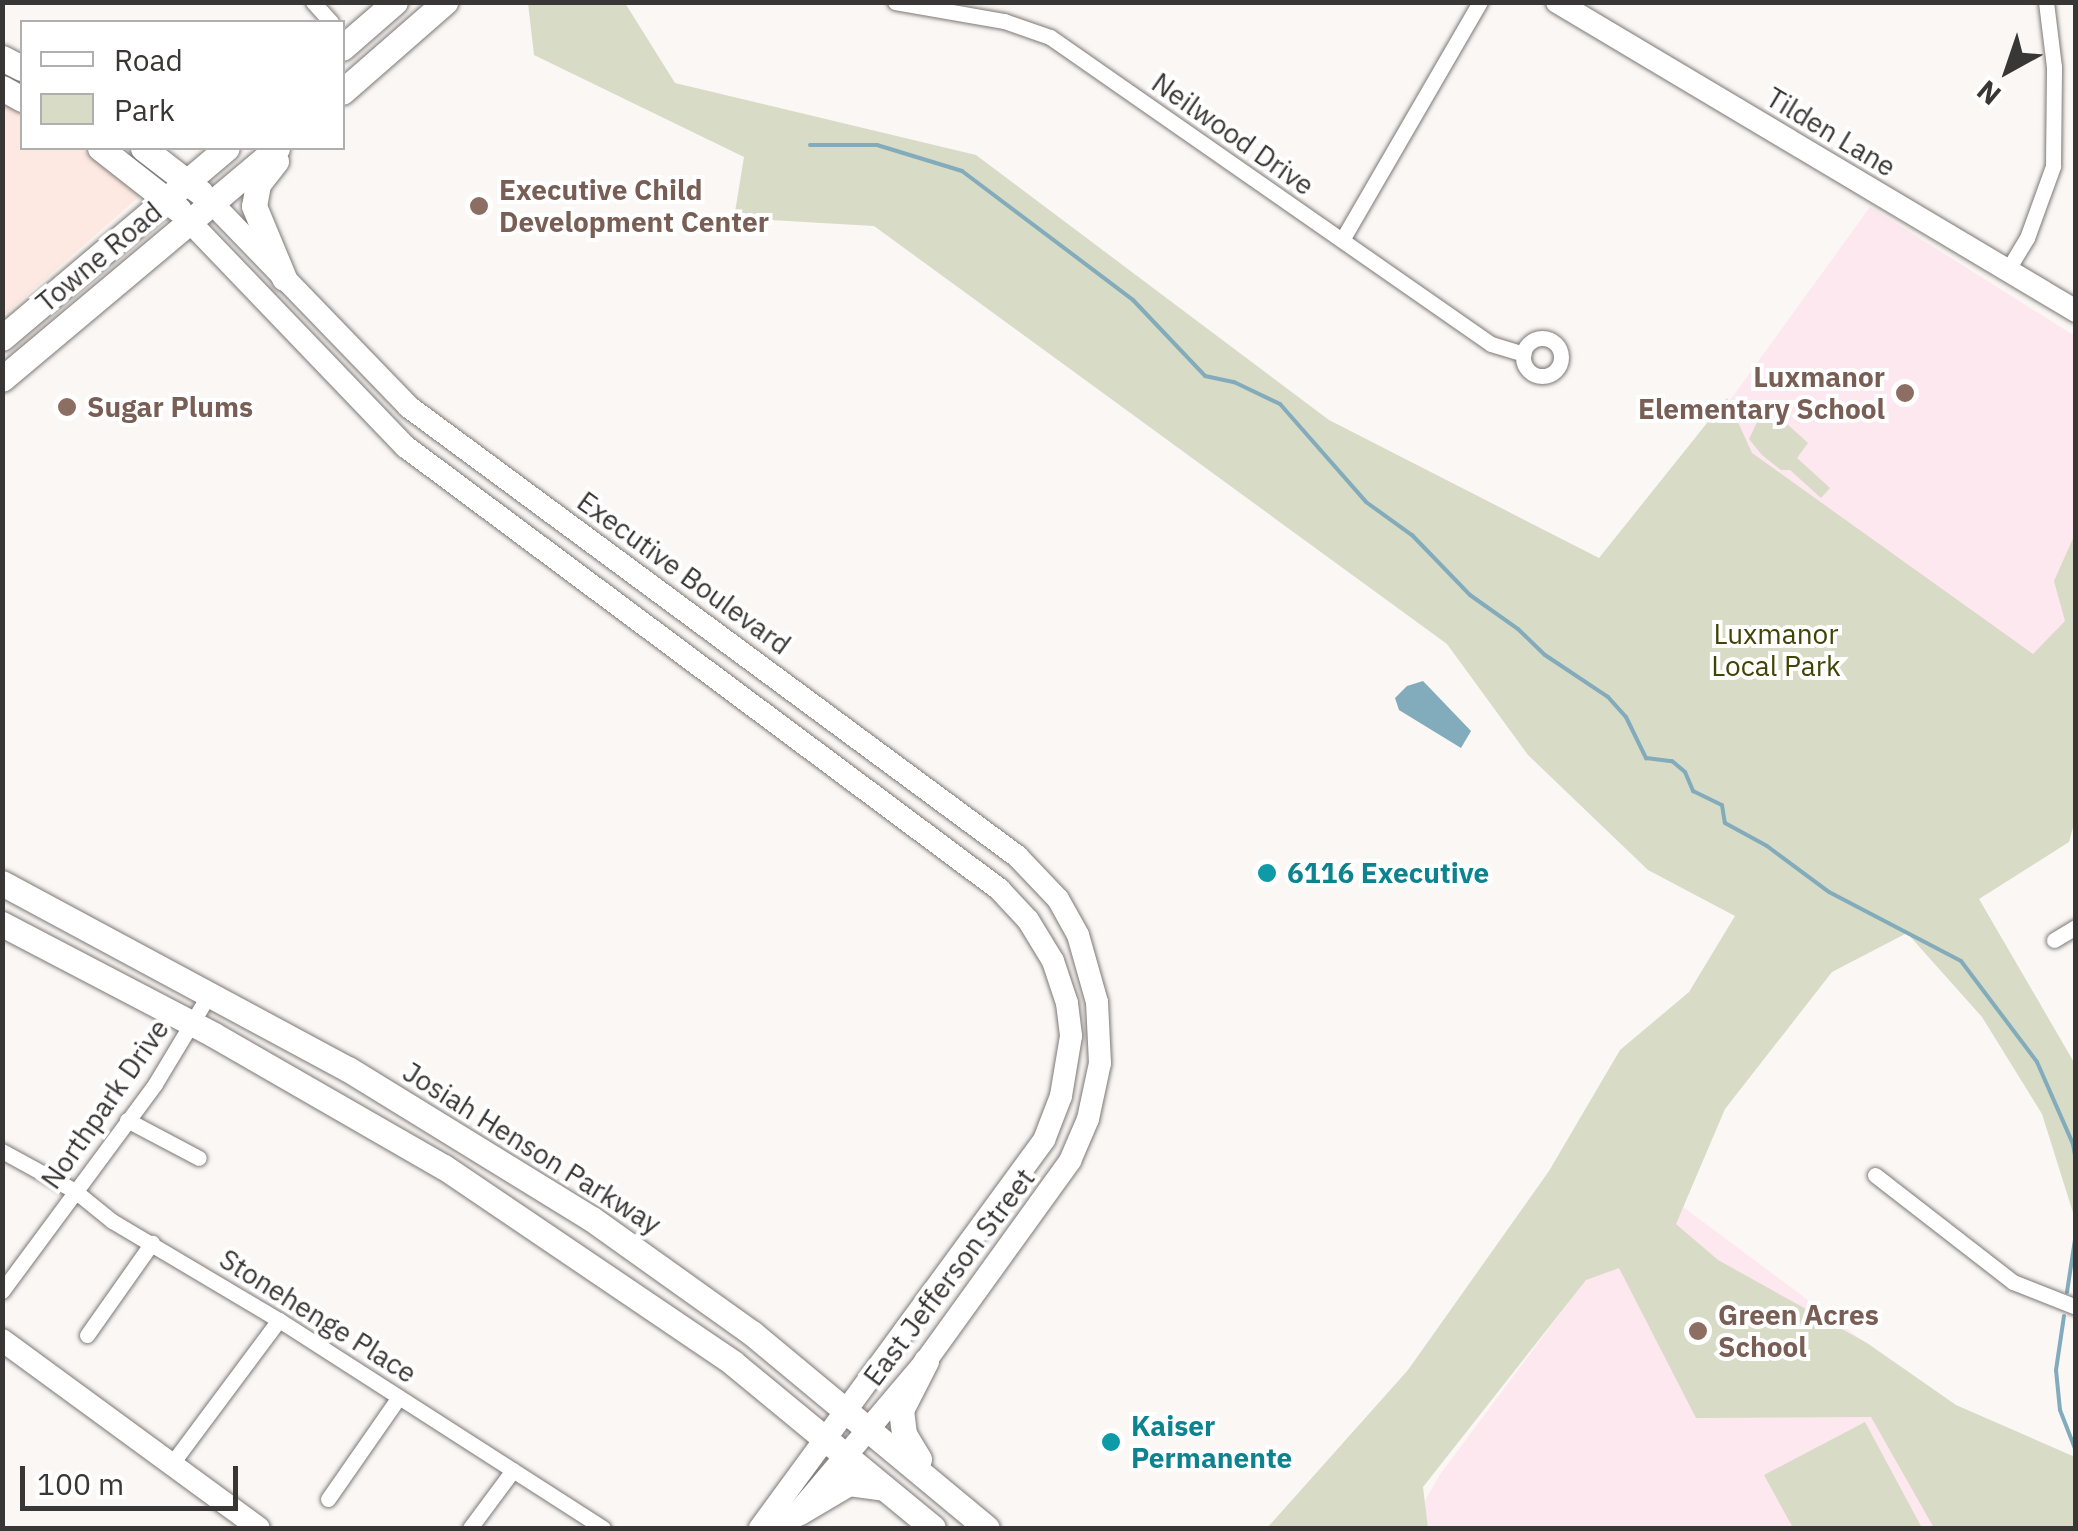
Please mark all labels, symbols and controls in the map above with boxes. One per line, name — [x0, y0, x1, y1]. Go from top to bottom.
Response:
legend — [20, 20, 345, 150]
north arrow — [1958, 20, 2058, 120]
text: Road — [114, 40, 183, 79]
street label: Neilwood Drive — [1145, 66, 1321, 202]
text: N — [1969, 73, 2008, 114]
street label: Tilden Lane — [1760, 80, 1902, 184]
text: Park — [114, 90, 175, 129]
place label: Executive Child Development Center — [499, 173, 769, 239]
street label: Towne Road — [29, 195, 169, 319]
marker: Executive Child Development Center — [468, 195, 490, 217]
place label: Luxmanor Elementary School — [1638, 360, 1885, 426]
marker: Luxmanor Elementary School — [1894, 382, 1916, 404]
place label: Sugar Plums — [87, 390, 253, 424]
marker: Sugar Plums — [56, 396, 78, 418]
street label: Executive Boulevard — [571, 484, 797, 662]
park label: Luxmanor Local Park — [1711, 617, 1841, 683]
place label: 6116 Executive — [1287, 856, 1489, 890]
marker: 6116 Executive — [1256, 862, 1278, 884]
street label: Northpark Drive — [34, 1013, 176, 1195]
street label: Josiah Henson Parkway — [397, 1055, 667, 1241]
street label: East Jefferson Street — [856, 1162, 1042, 1392]
street label: Stonehenge Place — [213, 1242, 423, 1390]
place label: Green Acres School — [1718, 1298, 1879, 1364]
marker: Green Acres School — [1687, 1320, 1709, 1342]
place label: Kaiser Permanente — [1131, 1409, 1292, 1475]
marker: Kaiser Permanente — [1100, 1431, 1122, 1453]
scale bar — [25, 1446, 242, 1508]
text: 100 m — [37, 1464, 124, 1503]

